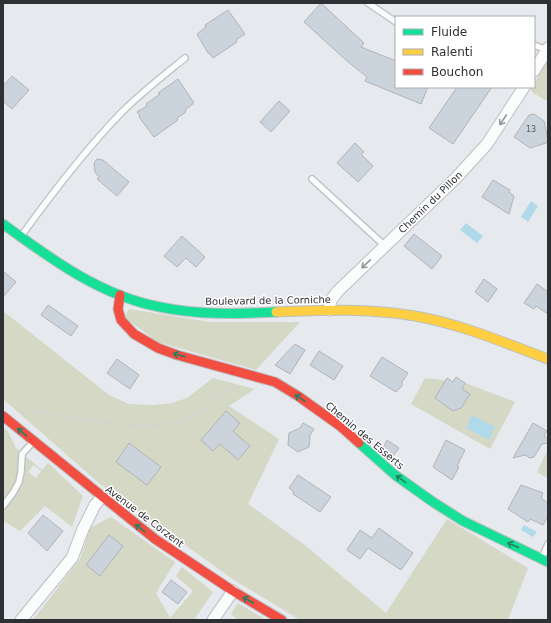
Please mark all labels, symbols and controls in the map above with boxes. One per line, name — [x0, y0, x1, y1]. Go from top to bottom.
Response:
legend — [395, 16, 535, 88]
text: Fluide — [431, 25, 467, 39]
text: Ralenti — [431, 45, 473, 59]
text: Bouchon — [431, 65, 483, 79]
one-way arrow — [499, 114, 507, 125]
house number: 13 — [526, 125, 536, 134]
street label: Chemin du Pillon — [396, 169, 464, 235]
one-way arrow — [361, 259, 371, 269]
street label: Boulevard de la Corniche — [205, 294, 331, 307]
one-way arrow — [172, 351, 185, 358]
one-way arrow — [295, 394, 306, 402]
street label: Chemin des Esserts — [323, 400, 406, 471]
one-way arrow — [16, 427, 27, 436]
one-way arrow — [396, 475, 407, 484]
street label: Avenue de Corzent — [103, 483, 186, 549]
one-way arrow — [135, 524, 146, 532]
one-way arrow — [507, 541, 519, 549]
one-way arrow — [242, 596, 254, 604]

